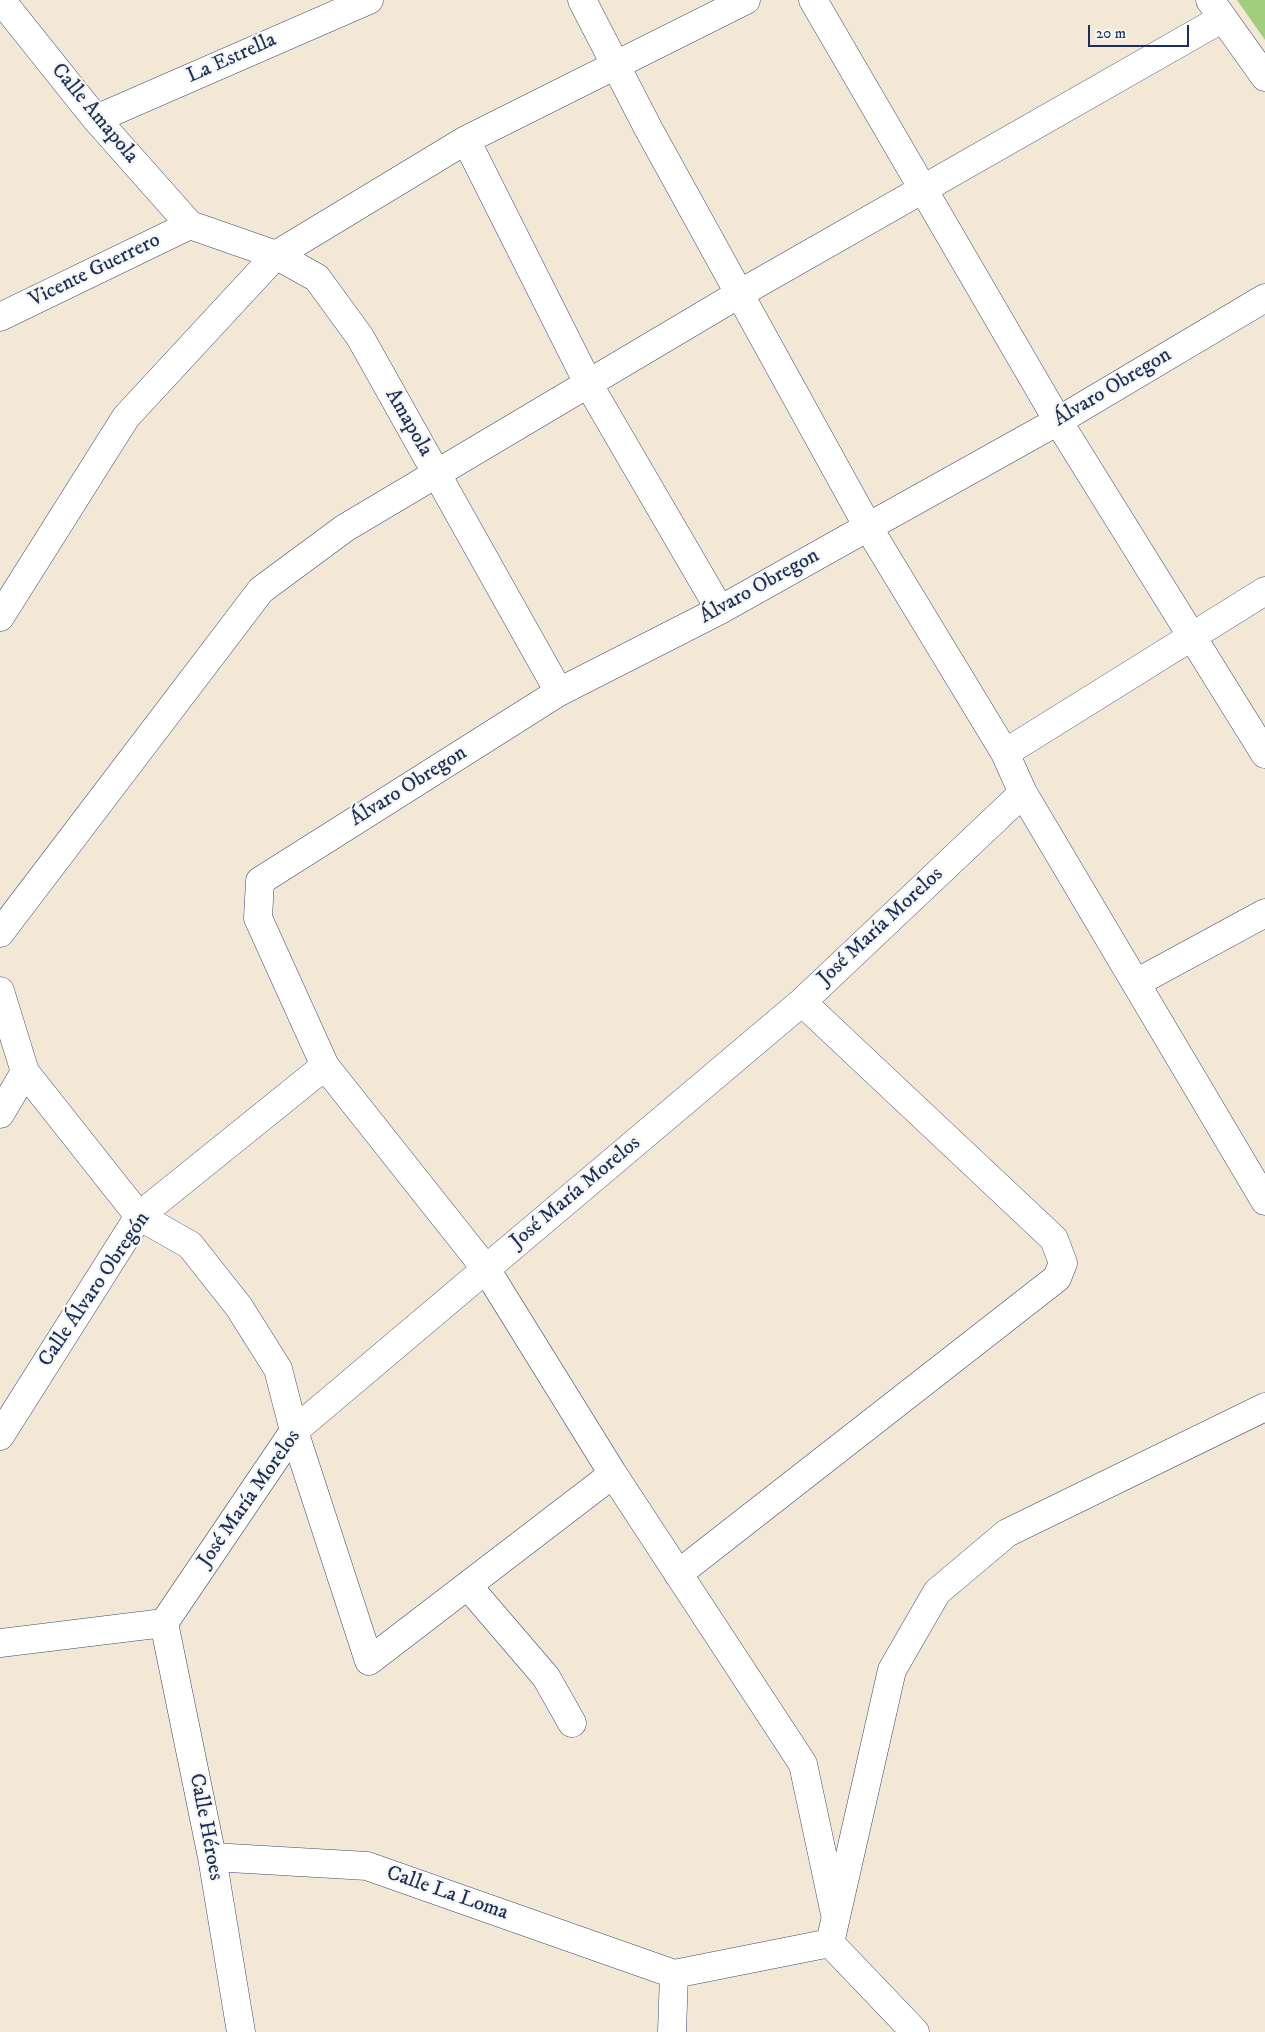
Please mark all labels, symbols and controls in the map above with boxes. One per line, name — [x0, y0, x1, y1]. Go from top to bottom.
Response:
scale bar — [1090, 15, 1191, 47]
text: 20 m — [1096, 24, 1126, 43]
street label: La Estrella — [183, 28, 281, 90]
street label: Calle Amapola — [45, 59, 143, 169]
street label: Vicente Guerrero — [25, 228, 165, 314]
street label: Álvaro Obregon — [1050, 343, 1176, 433]
street label: Amapola — [379, 385, 437, 461]
street label: Álvaro Obregon — [696, 544, 824, 630]
street label: Álvaro Obregon — [346, 741, 472, 833]
street label: José María Morelos — [813, 862, 949, 992]
street label: José María Morelos — [506, 1131, 646, 1255]
street label: Calle Álvaro Obregón — [34, 1208, 156, 1372]
street label: José María Morelos — [193, 1425, 307, 1573]
street label: Calle Héroes — [182, 1771, 228, 1883]
street label: Calle La Loma — [383, 1861, 511, 1927]

